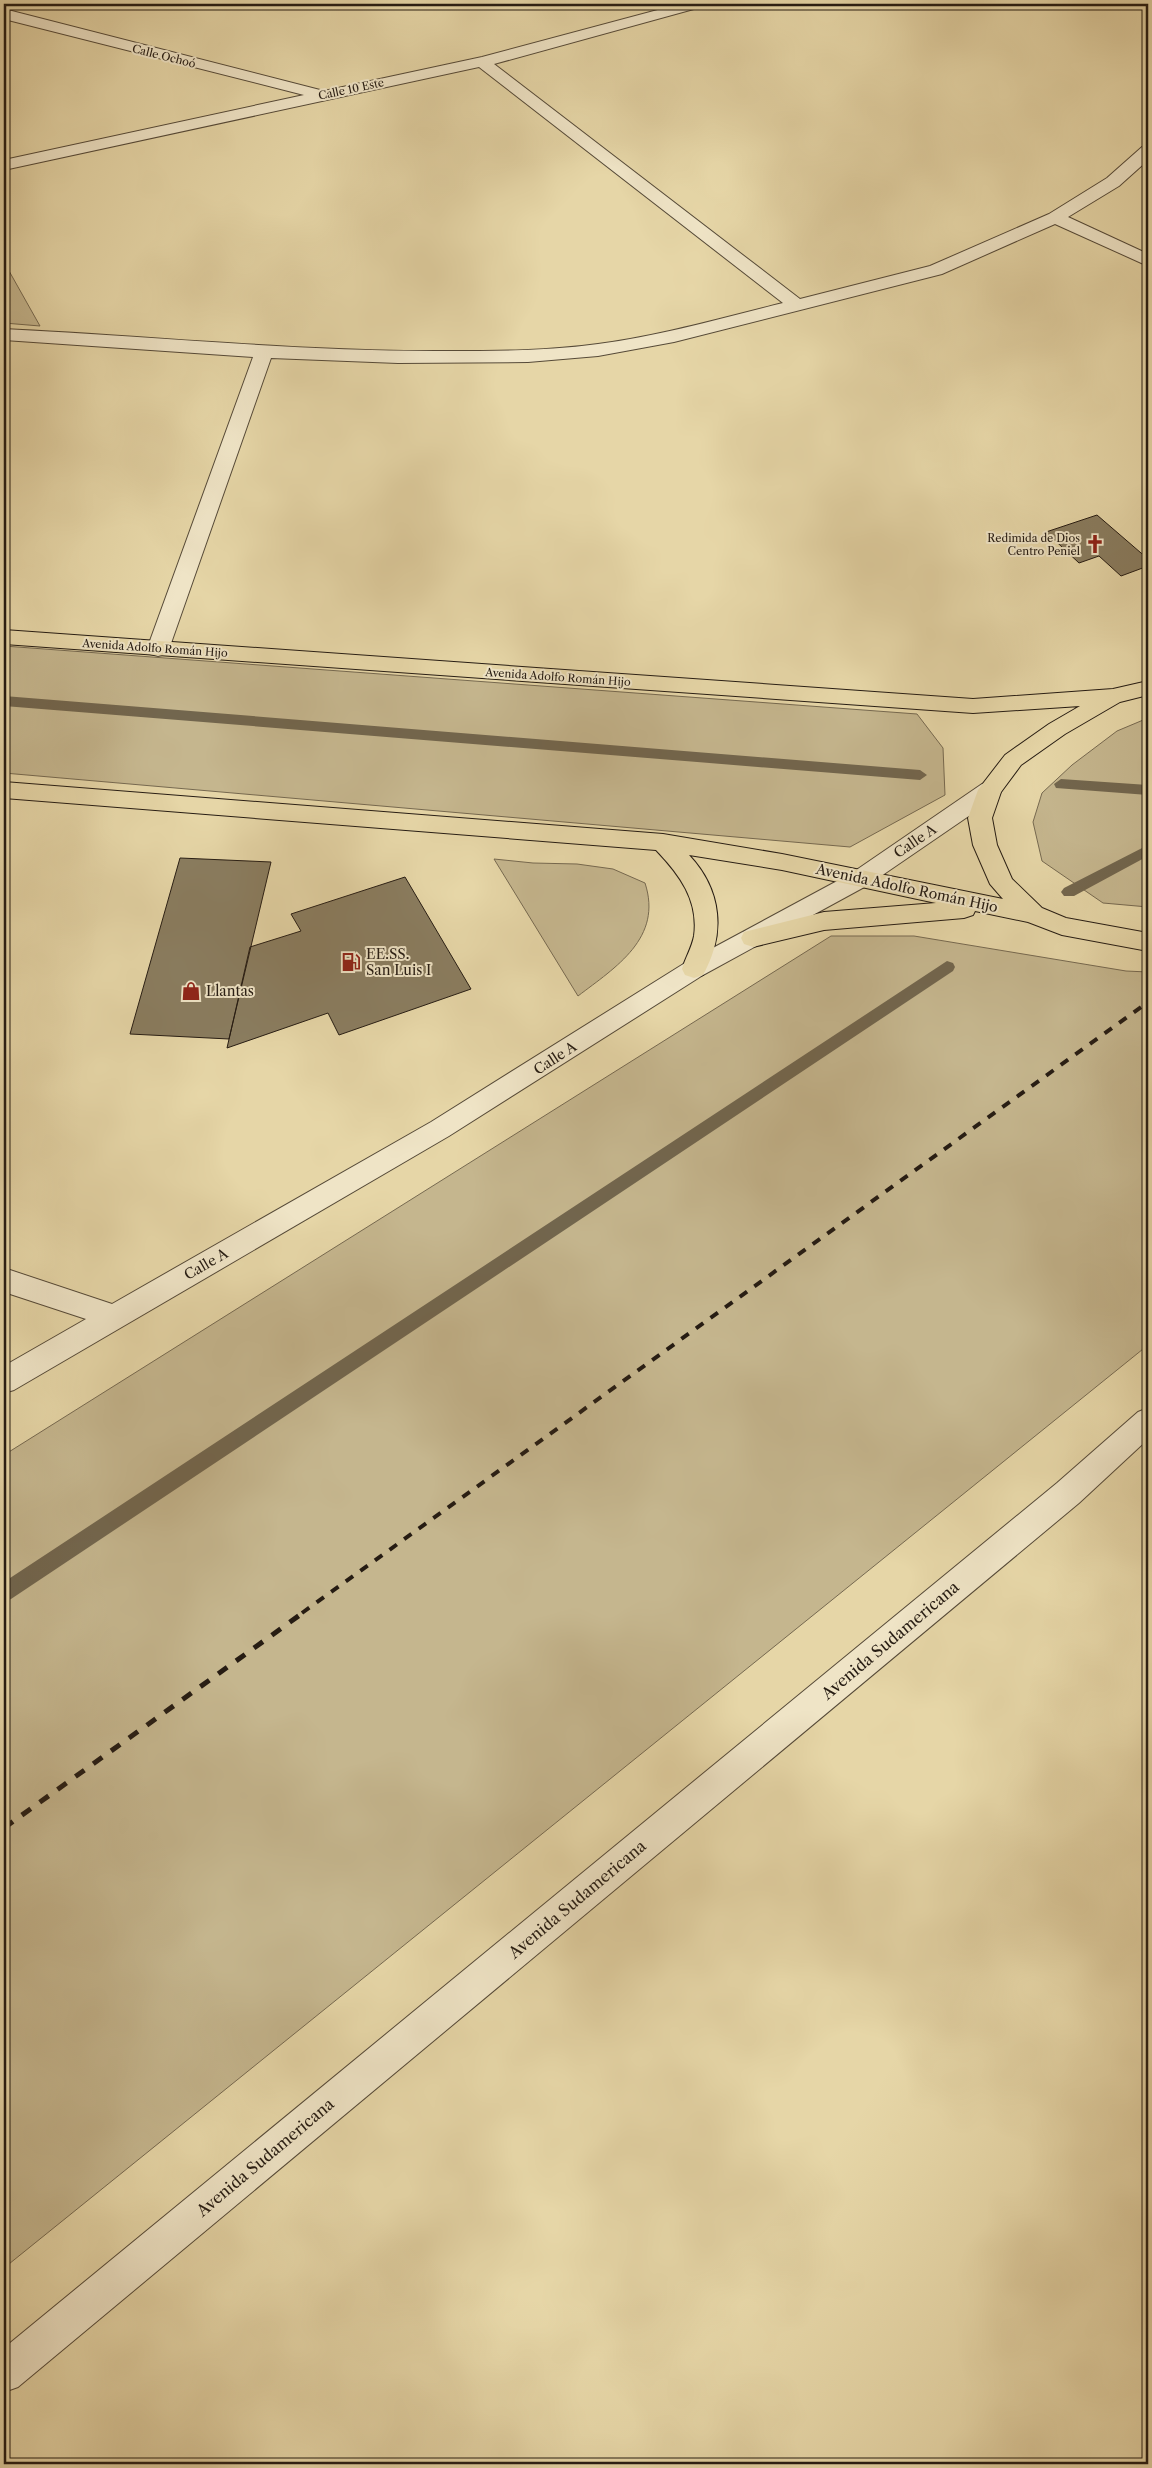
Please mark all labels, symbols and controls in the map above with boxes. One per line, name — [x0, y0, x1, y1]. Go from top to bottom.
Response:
street label: Calle Ochoó — [131, 41, 198, 71]
street label: Calle 10 Este — [317, 75, 385, 103]
place label: Redimida de Dios Centro Peniel — [987, 531, 1081, 558]
church icon: Redimida de Dios Centro Peniel — [1084, 533, 1106, 555]
street label: Avenida Adolfo Román Hijo — [81, 636, 228, 660]
street label: Avenida Adolfo Román Hijo — [484, 665, 631, 689]
street label: Calle A — [890, 820, 940, 862]
street label: Avenida Adolfo Román Hijo — [813, 860, 1000, 916]
place label: EE.SS. San Luis I — [366, 945, 431, 979]
fuel station icon: EE.SS. San Luis I — [340, 951, 362, 973]
shop icon: Llantas — [180, 980, 202, 1002]
place label: Llantas — [206, 982, 254, 1000]
street label: Calle A — [530, 1037, 581, 1079]
street label: Calle A — [181, 1244, 232, 1284]
street label: Avenida Sudamericana — [816, 1576, 963, 1704]
street label: Avenida Sudamericana — [503, 1835, 650, 1963]
street label: Avenida Sudamericana — [191, 2093, 338, 2221]

